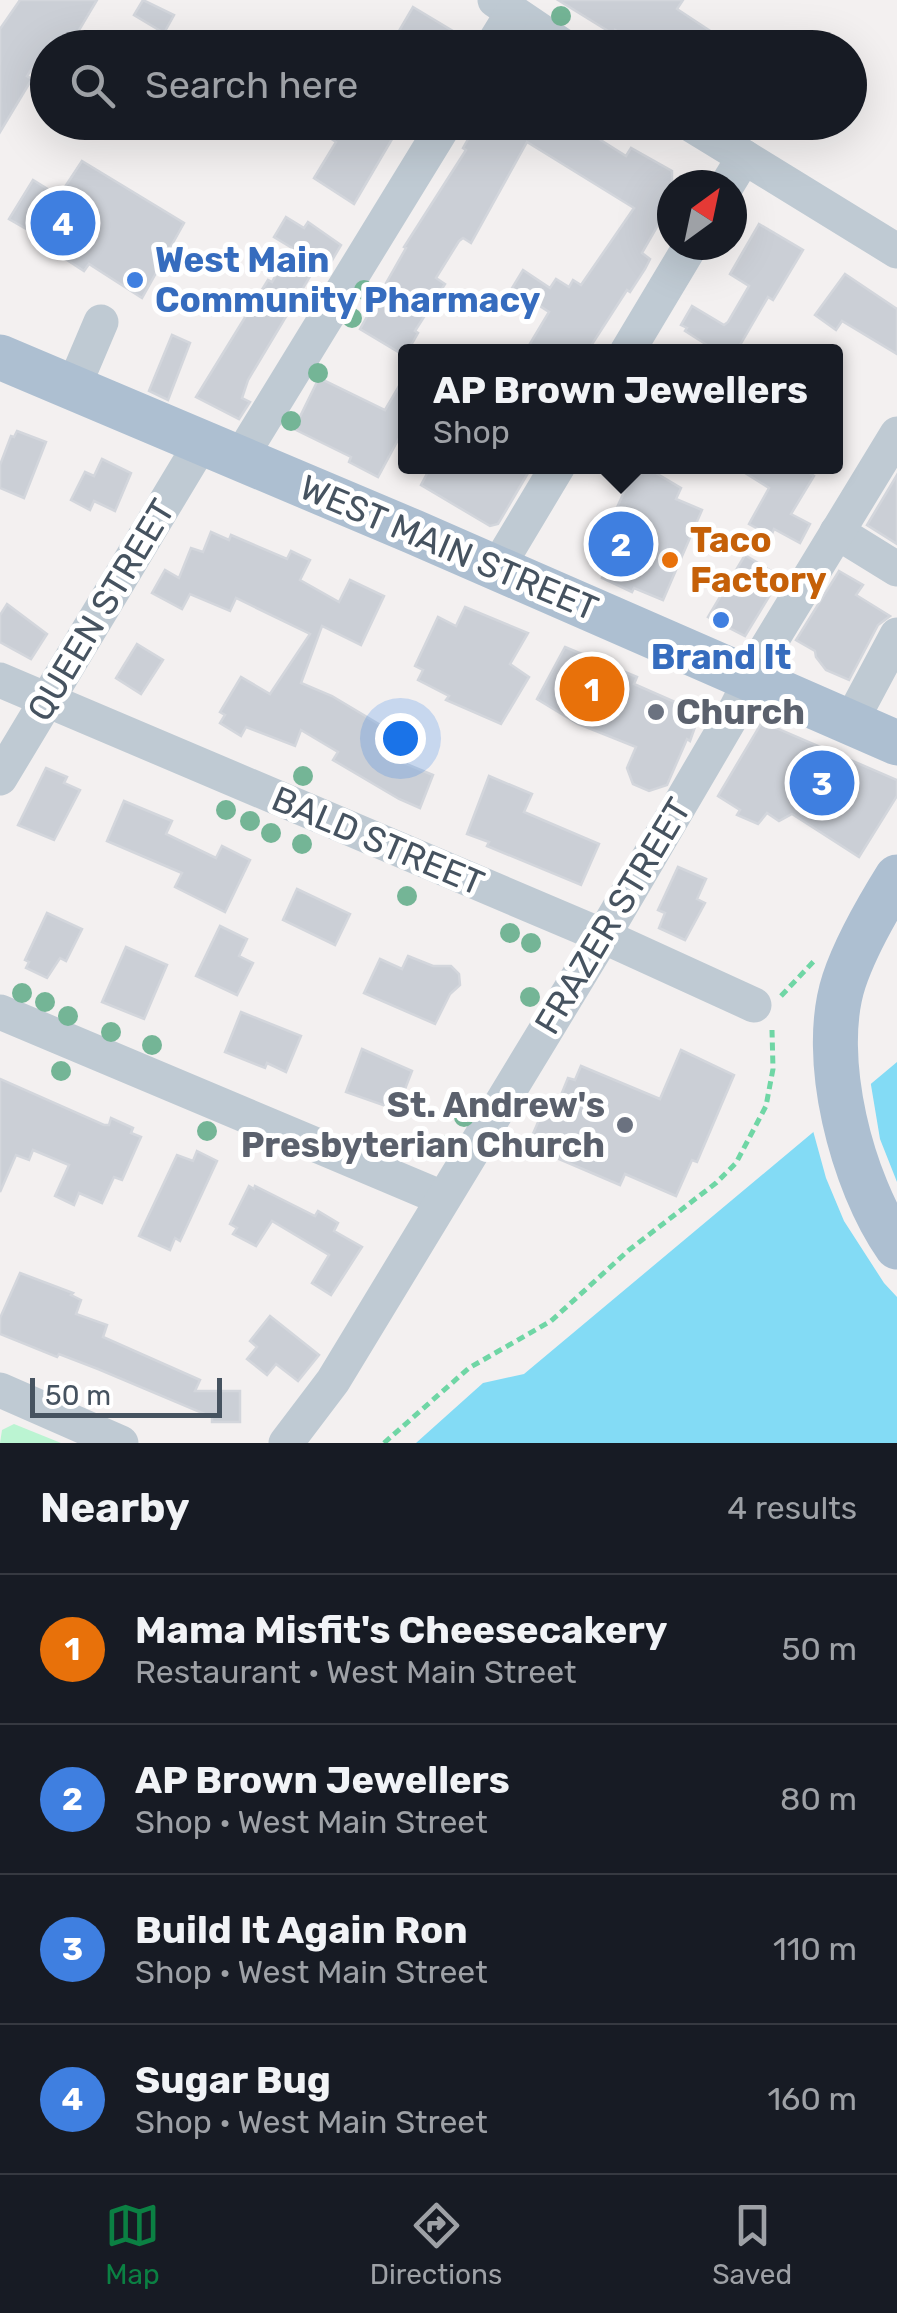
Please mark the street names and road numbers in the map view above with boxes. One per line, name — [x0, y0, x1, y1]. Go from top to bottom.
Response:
street label: WEST MAIN STREET — [294, 466, 604, 630]
street label: QUEEN STREET — [18, 492, 184, 728]
street label: BALD STREET — [266, 777, 490, 905]
street label: FRAZER STREET — [526, 790, 700, 1042]

